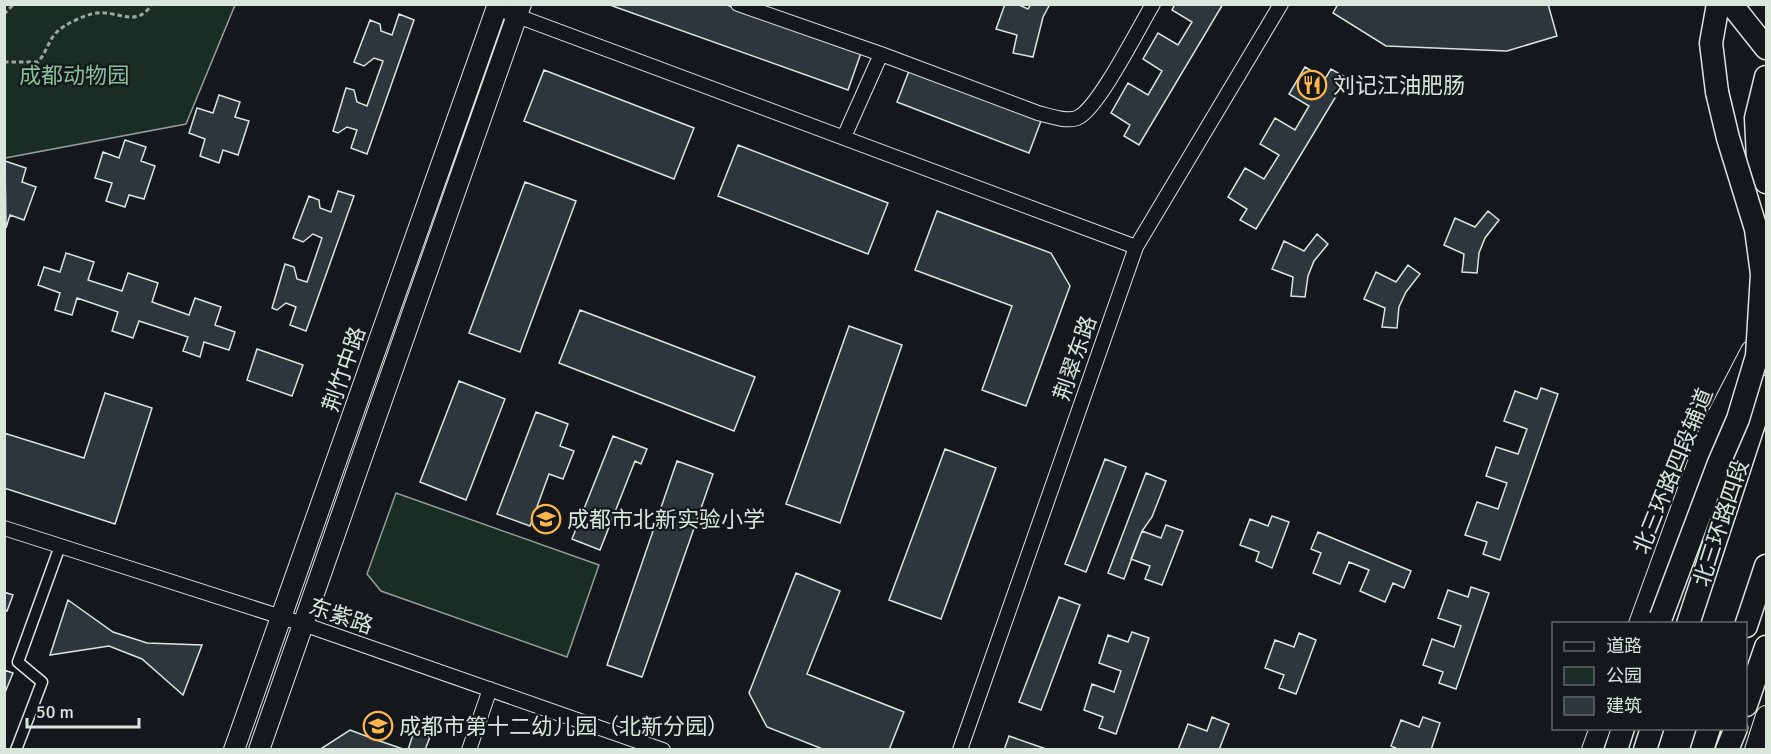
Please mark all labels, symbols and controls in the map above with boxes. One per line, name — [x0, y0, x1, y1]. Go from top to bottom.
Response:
park label: 成都动物园 — [19, 62, 129, 89]
restaurant icon: 刘记江油肥肠 — [1296, 69, 1328, 101]
place label: 刘记江油肥肠 — [1333, 72, 1465, 99]
street label: 荆翠东路 — [1048, 312, 1102, 404]
street label: 荆竹中路 — [317, 323, 371, 415]
street label: 北三环路四段辅道 — [1628, 384, 1718, 558]
street label: 北三环路四段 — [1688, 456, 1754, 590]
school or university icon: 成都市北新实验小学 — [530, 503, 562, 535]
place label: 成都市北新实验小学 — [567, 506, 765, 533]
street label: 东紫路 — [305, 592, 377, 640]
legend — [1552, 622, 1747, 730]
text: 道路 — [1606, 635, 1642, 657]
text: 公园 — [1606, 665, 1642, 687]
scale bar — [27, 691, 140, 729]
text: 建筑 — [1606, 695, 1642, 717]
text: 50 m — [36, 701, 74, 723]
school or university icon: 成都市第十二幼儿园（北新分园） — [362, 710, 394, 742]
place label: 成都市第十二幼儿园（北新分园） — [399, 713, 729, 740]

